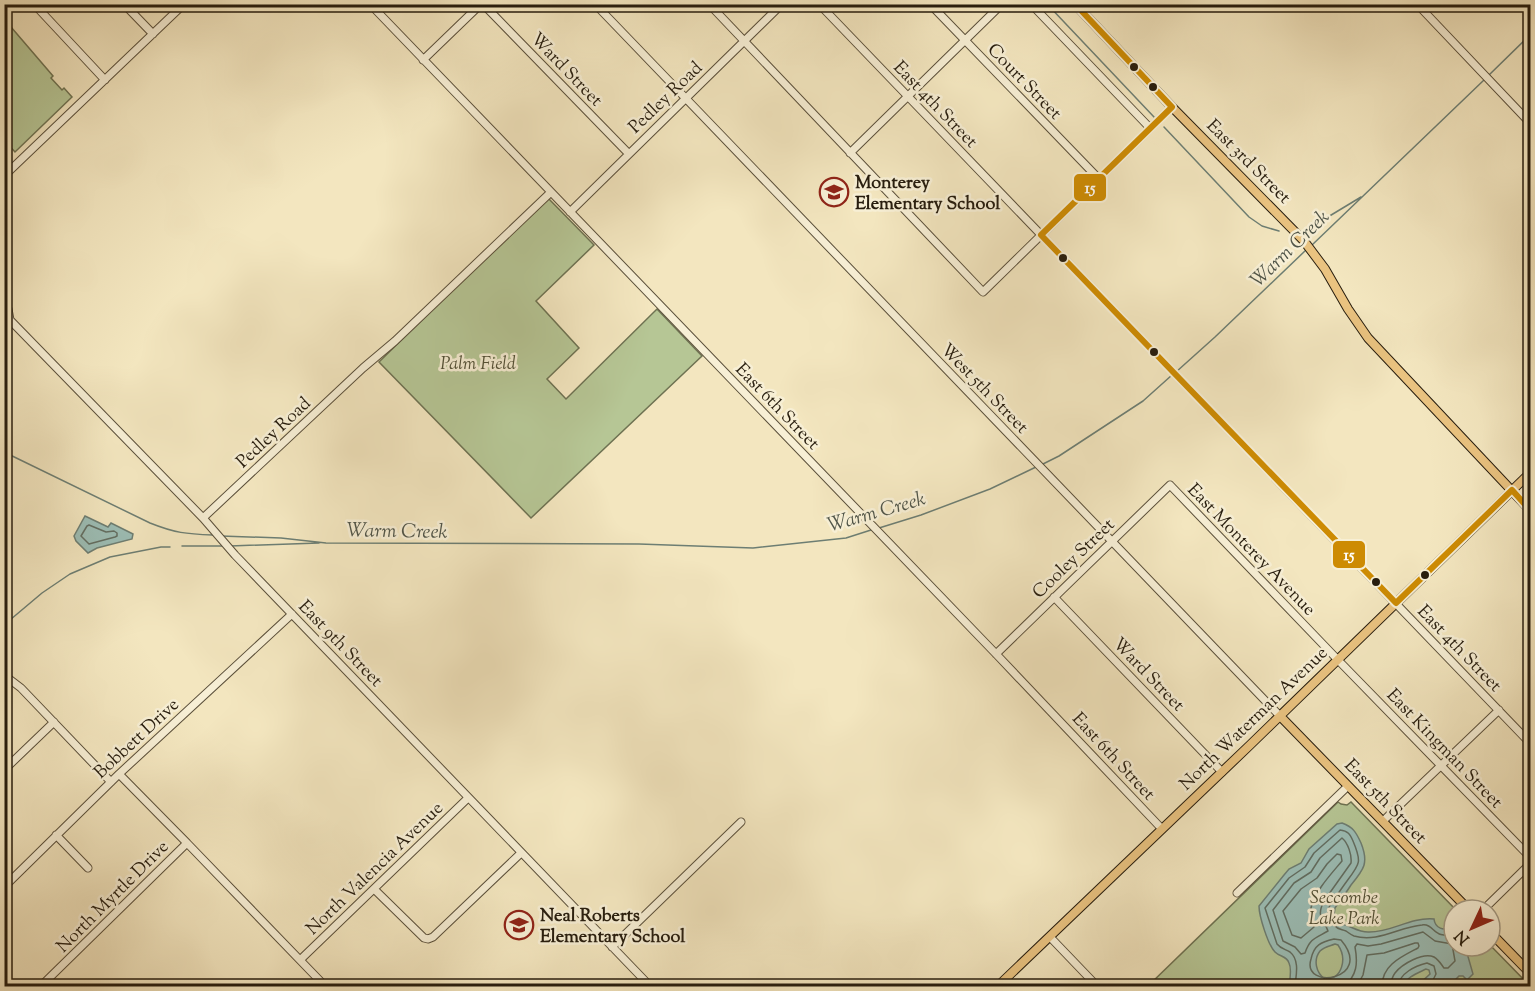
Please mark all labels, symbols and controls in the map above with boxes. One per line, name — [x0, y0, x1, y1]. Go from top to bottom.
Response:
street label: Ward Street — [523, 27, 608, 113]
street label: Court Street — [980, 38, 1067, 126]
street label: Pedley Road — [623, 56, 709, 140]
street label: East 4th Street — [886, 56, 983, 155]
unlabelled marker — [1128, 61, 1140, 73]
unlabelled marker — [1147, 81, 1159, 93]
street label: East 3rd Street — [1199, 114, 1296, 211]
place label: Monterey Elementary School — [855, 171, 1001, 218]
line badge: 15 — [1073, 173, 1107, 202]
school or university icon: Monterey Elementary School — [818, 176, 850, 208]
text: 15 — [1085, 178, 1096, 201]
water label: Warm Creek — [1244, 204, 1337, 295]
unlabelled marker — [1057, 252, 1069, 264]
street label: West 5th Street — [934, 338, 1034, 440]
unlabelled marker — [1148, 346, 1160, 358]
park label: Palm Field — [440, 352, 516, 378]
street label: East 6th Street — [728, 358, 825, 457]
street label: Pedley Road — [231, 392, 318, 475]
street label: East Monterey Avenue — [1180, 478, 1321, 622]
water label: Warm Creek — [824, 486, 929, 541]
street label: Cooley Street — [1027, 513, 1121, 606]
water label: Warm Creek — [346, 517, 448, 548]
line badge: 15 — [1332, 540, 1366, 569]
text: 15 — [1344, 545, 1355, 568]
unlabelled marker — [1419, 569, 1431, 581]
unlabelled marker — [1370, 576, 1382, 588]
street label: East 9th Street — [291, 595, 388, 694]
street label: East 4th Street — [1410, 600, 1507, 699]
street label: Ward Street — [1105, 632, 1190, 718]
street label: North Waterman Avenue — [1174, 642, 1334, 797]
street label: East Kingman Street — [1379, 684, 1508, 815]
street label: Bobbett Drive — [89, 693, 186, 786]
street label: East 6th Street — [1065, 707, 1160, 807]
street label: East 5th Street — [1337, 754, 1432, 851]
street label: North Valencia Avenue — [301, 797, 450, 942]
street label: North Myrtle Drive — [51, 835, 176, 960]
park label: Seccombe Lake Park — [1309, 886, 1379, 933]
north arrow — [1442, 898, 1502, 958]
place label: Neal Roberts Elementary School — [540, 904, 686, 951]
school or university icon: Neal Roberts Elementary School — [503, 909, 535, 941]
text: N — [1450, 924, 1476, 949]

